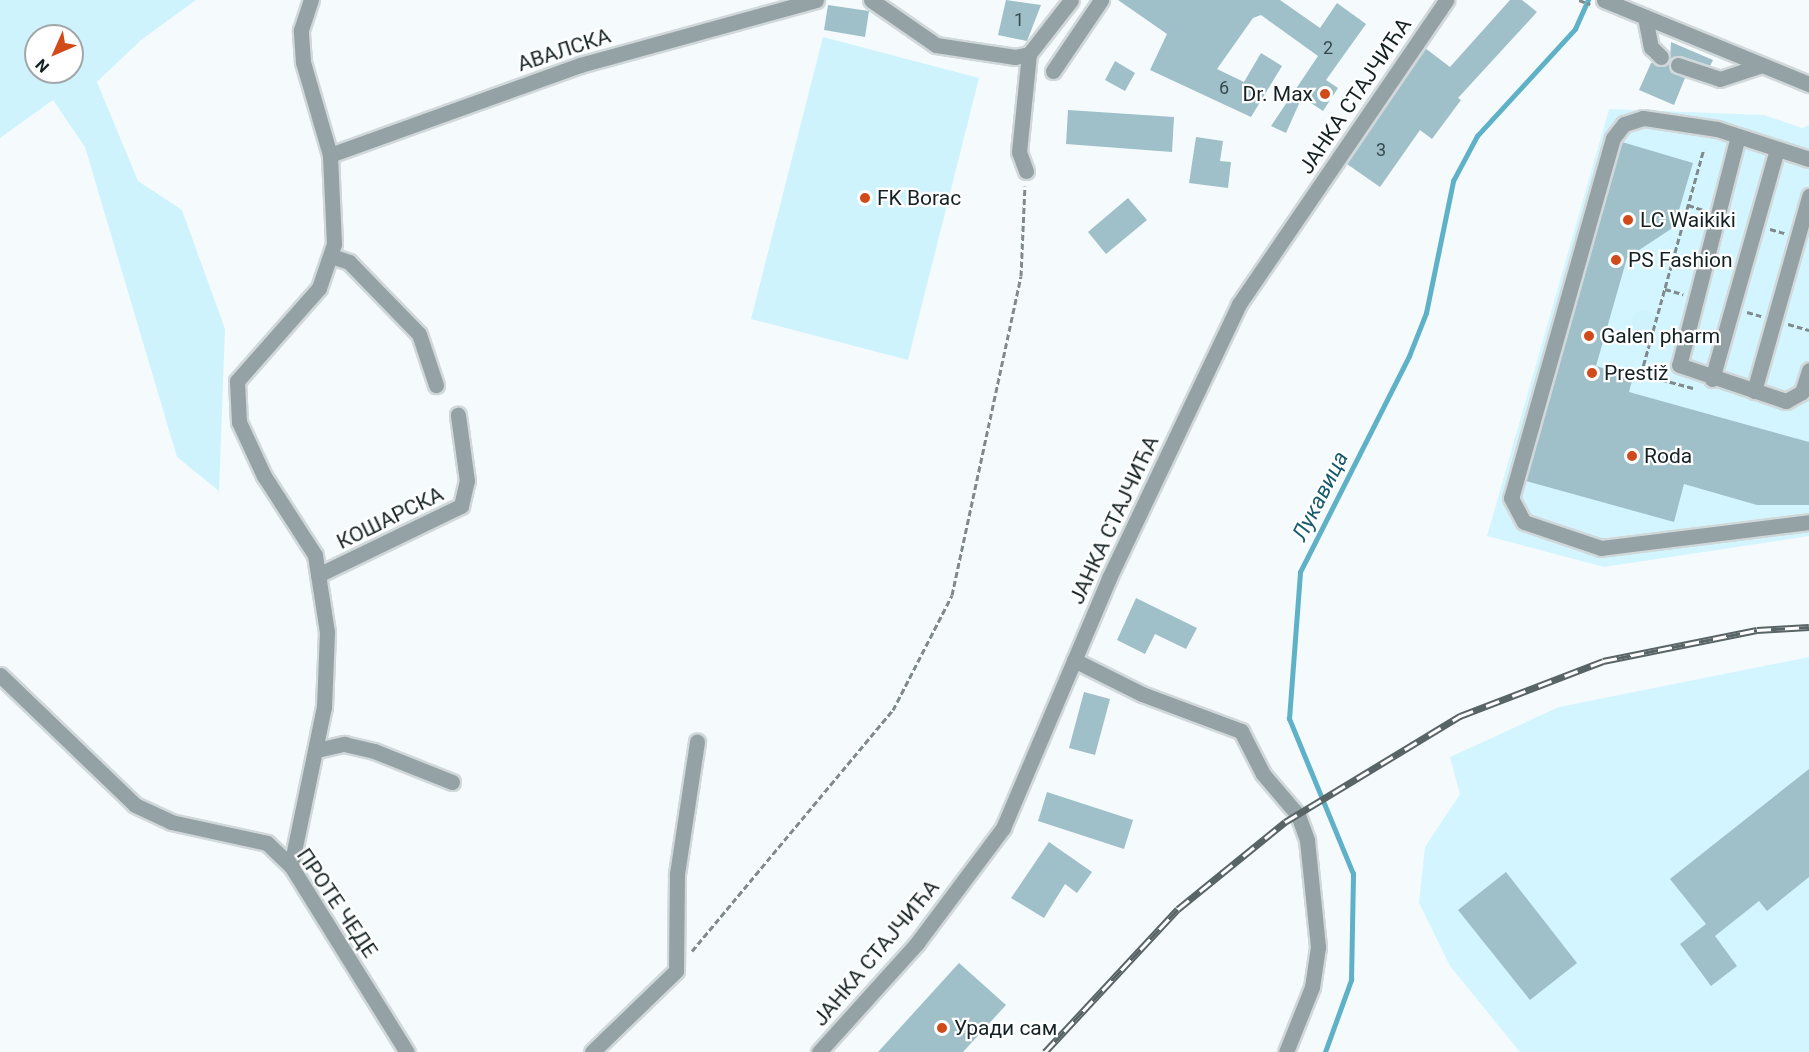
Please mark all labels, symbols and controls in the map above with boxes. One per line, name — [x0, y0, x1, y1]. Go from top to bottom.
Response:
house number: 1 — [1014, 9, 1024, 31]
street label: ЈАНКА СТАЈЧИЋА — [1293, 13, 1417, 179]
street label: АВАЛСКА — [514, 23, 614, 77]
north arrow — [24, 24, 84, 84]
house number: 2 — [1323, 37, 1333, 59]
text: N — [32, 55, 53, 76]
house number: 6 — [1219, 77, 1229, 99]
place label: Dr. Max — [1242, 81, 1313, 107]
marker: Dr. Max — [1318, 87, 1332, 101]
house number: 3 — [1376, 139, 1386, 161]
place label: FK Borac — [877, 185, 961, 211]
marker: FK Borac — [858, 191, 872, 205]
place label: LC Waikiki — [1640, 207, 1736, 233]
marker: LC Waikiki — [1621, 213, 1635, 227]
place label: PS Fashion — [1628, 247, 1733, 273]
marker: PS Fashion — [1609, 253, 1623, 267]
place label: Galen pharm — [1601, 323, 1720, 349]
marker: Galen pharm — [1582, 329, 1596, 343]
place label: Prestiž — [1604, 360, 1669, 386]
marker: Prestiž — [1585, 366, 1599, 380]
street label: ЈАНКА СТАЈЧИЋА — [1064, 432, 1164, 608]
place label: Roda — [1644, 443, 1692, 469]
water label: Лукавица — [1286, 447, 1354, 545]
marker: Roda — [1625, 449, 1639, 463]
street label: КОШАРСКА — [333, 481, 447, 555]
street label: ПРОТЕ ЧЕДЕ — [291, 844, 383, 962]
street label: ЈАНКА СТАЈЧИЋА — [808, 875, 944, 1031]
place label: Уради сам — [954, 1015, 1057, 1041]
marker: Уради сам — [935, 1021, 949, 1035]

